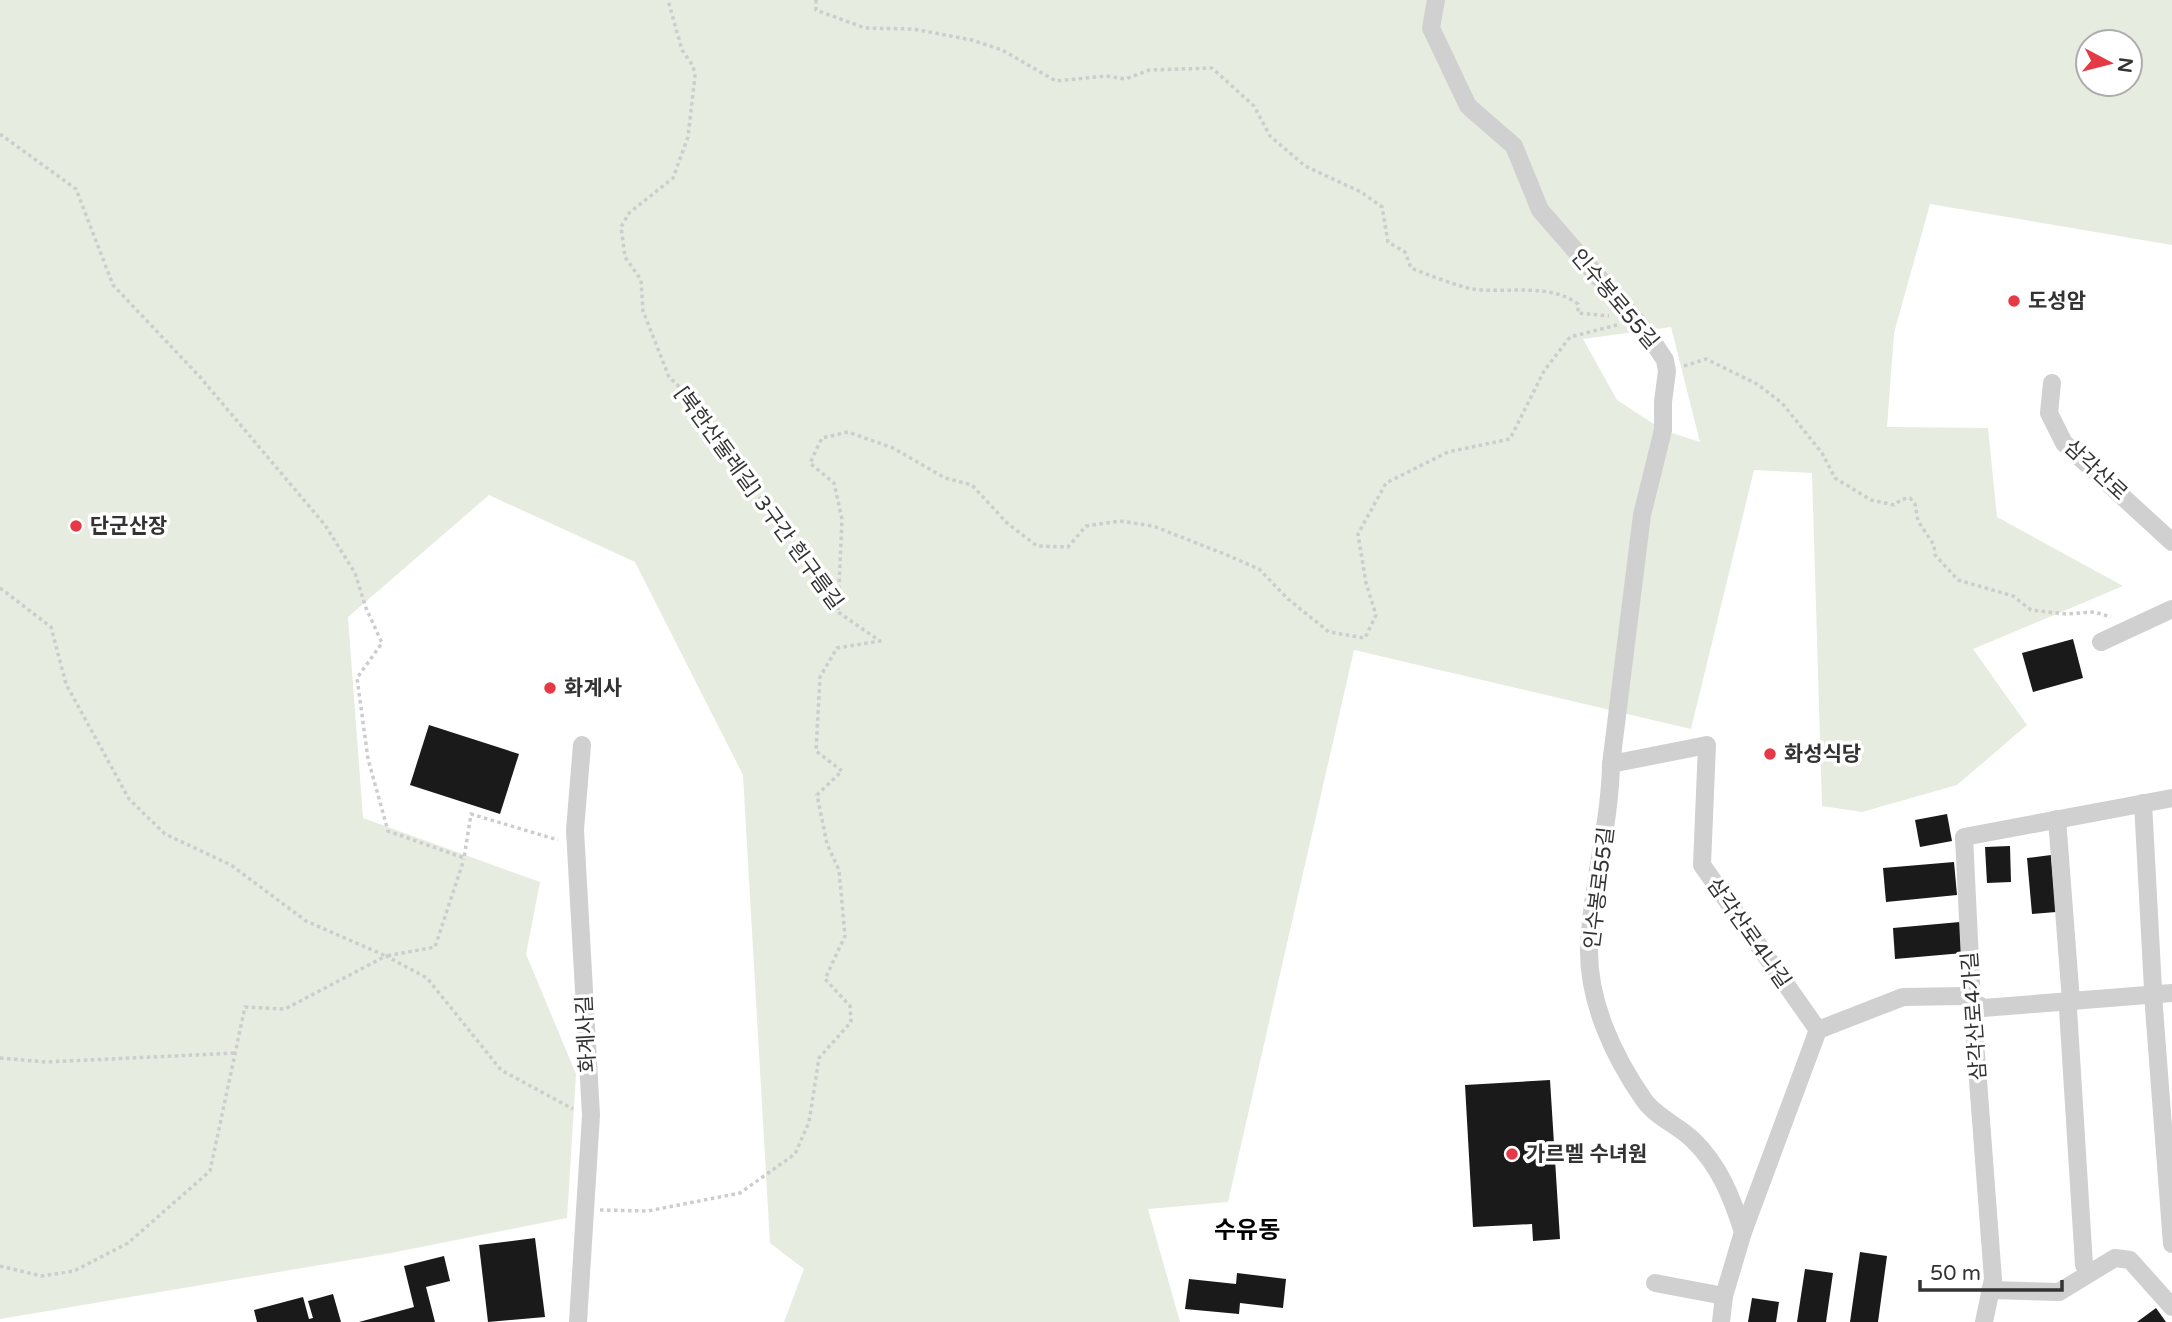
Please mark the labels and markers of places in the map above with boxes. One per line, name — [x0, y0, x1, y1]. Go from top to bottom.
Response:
place label: 도성암 — [2028, 289, 2086, 314]
marker: 도성암 — [2006, 293, 2022, 309]
place label: 단군산장 — [90, 514, 167, 539]
marker: 단군산장 — [68, 518, 84, 534]
place label: 화계사 — [564, 676, 622, 701]
marker: 화계사 — [542, 680, 558, 696]
place label: 화성식당 — [1784, 742, 1861, 767]
marker: 화성식당 — [1762, 746, 1778, 762]
place label: 가르멜 수녀원 — [1526, 1142, 1647, 1167]
marker: 가르멜 수녀원 — [1504, 1146, 1520, 1162]

